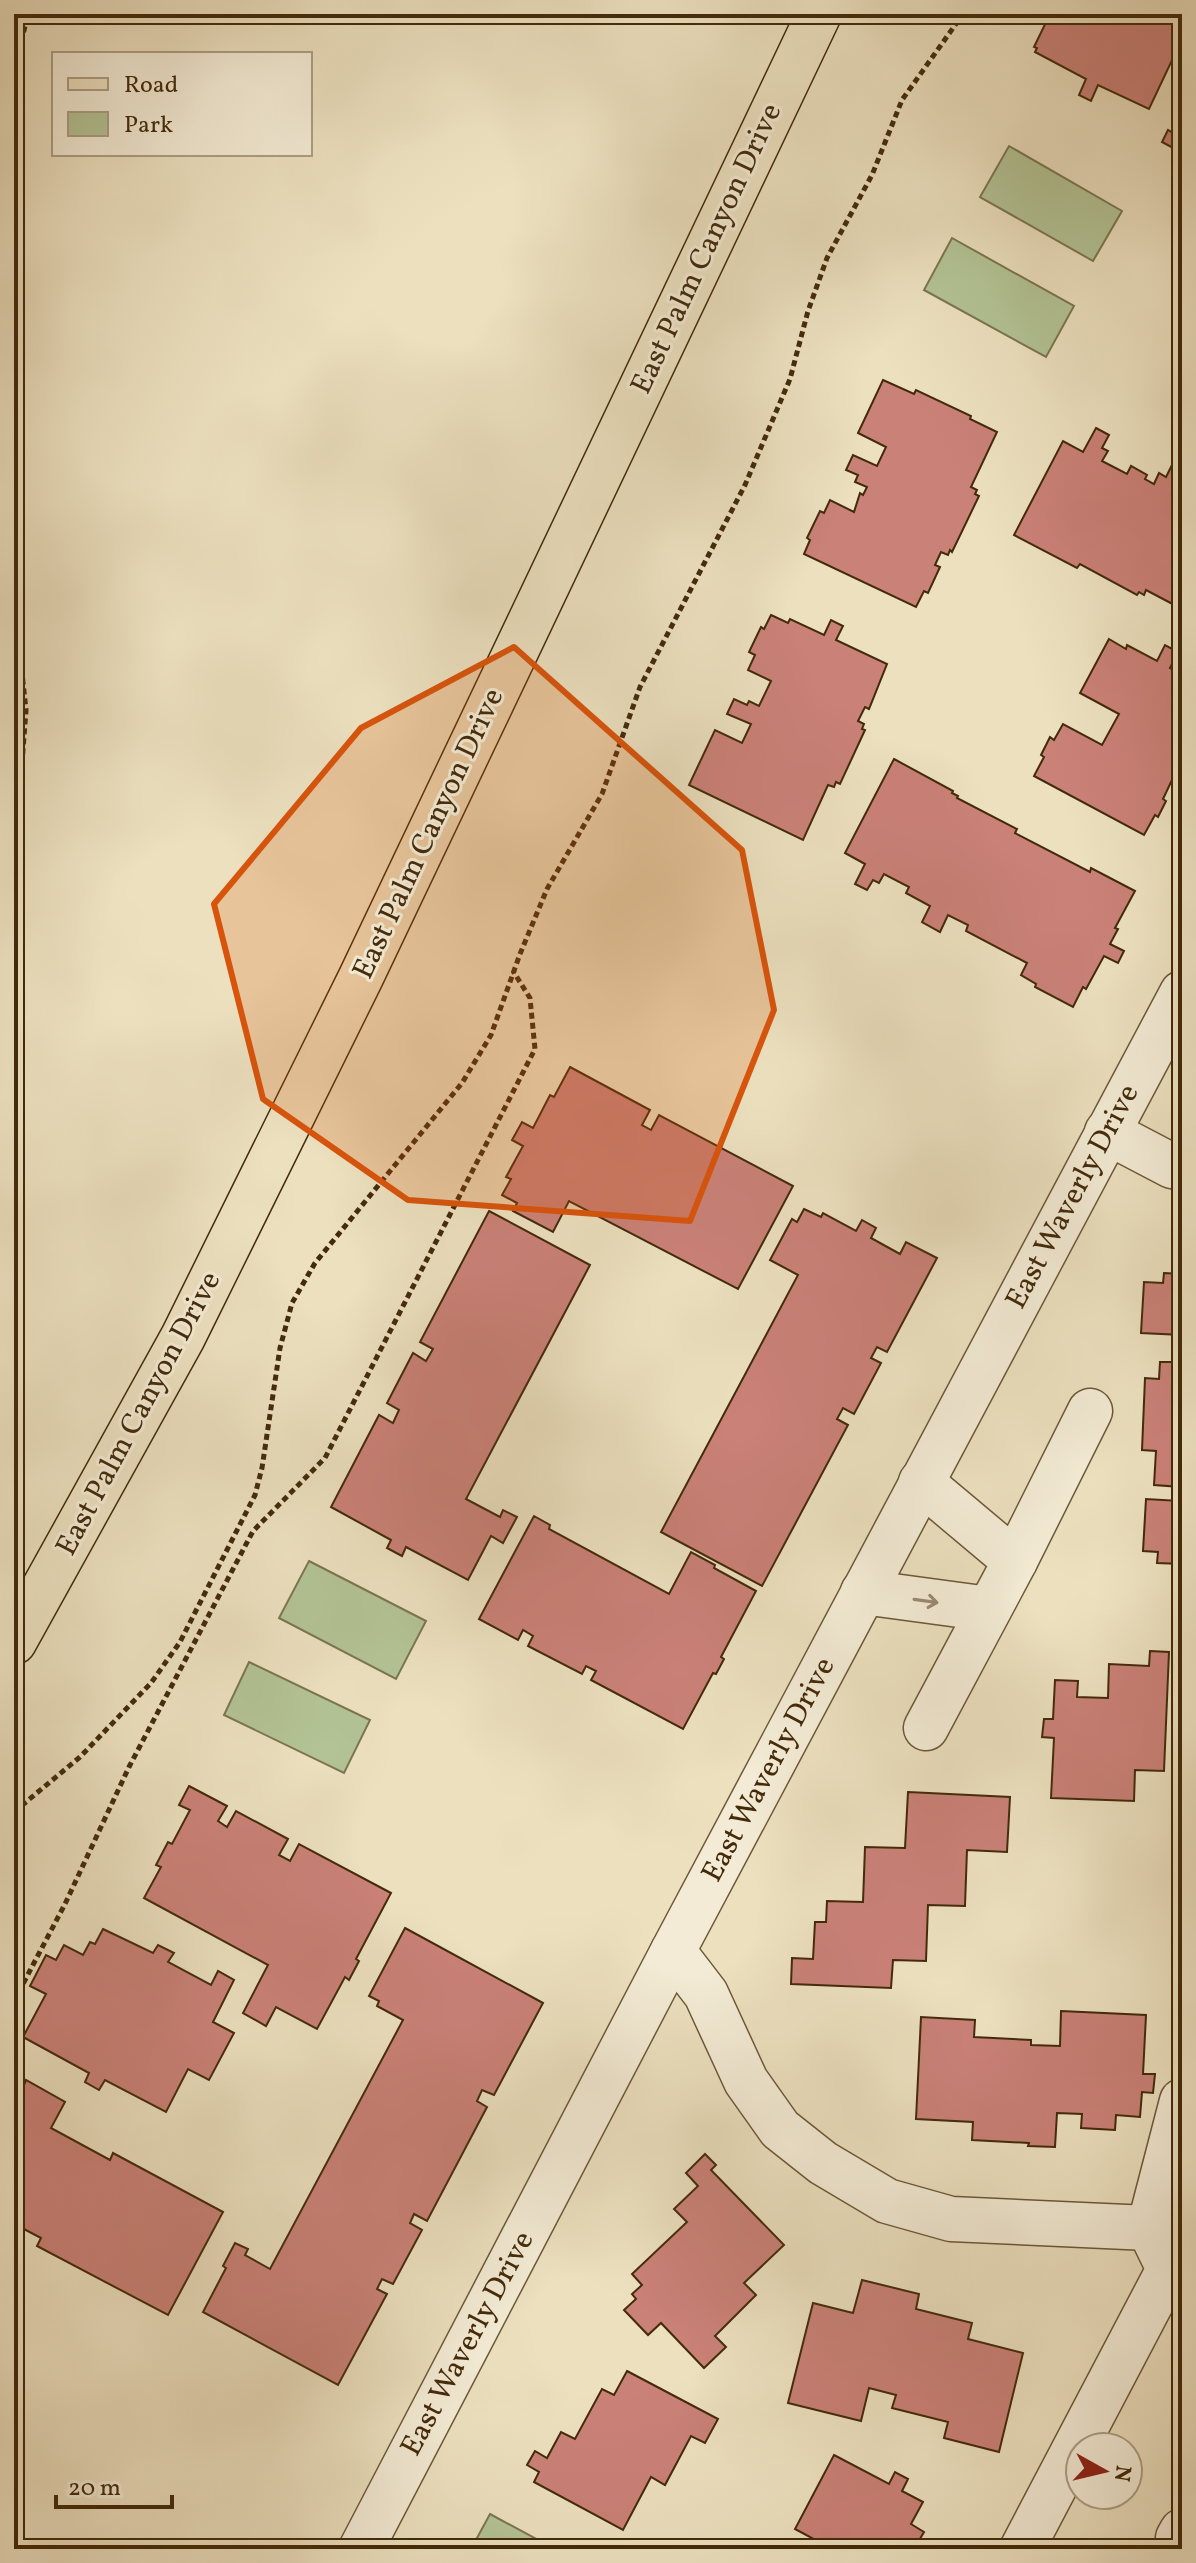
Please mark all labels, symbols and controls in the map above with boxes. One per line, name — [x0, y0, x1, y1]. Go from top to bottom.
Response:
legend — [52, 52, 312, 156]
text: Road — [124, 69, 178, 103]
street label: East Palm Canyon Drive — [621, 97, 793, 401]
text: Park — [124, 109, 173, 143]
street label: East Palm Canyon Drive — [343, 682, 515, 986]
street label: East Waverly Drive — [996, 1077, 1150, 1317]
street label: East Palm Canyon Drive — [46, 1264, 232, 1564]
one-way arrow — [913, 1594, 938, 1609]
street label: East Waverly Drive — [692, 1650, 846, 1890]
street label: East Waverly Drive — [391, 2224, 545, 2464]
north arrow — [1064, 2431, 1144, 2511]
scale bar — [56, 2459, 172, 2509]
text: N — [1105, 2463, 1138, 2484]
text: 20 m — [68, 2472, 121, 2506]

